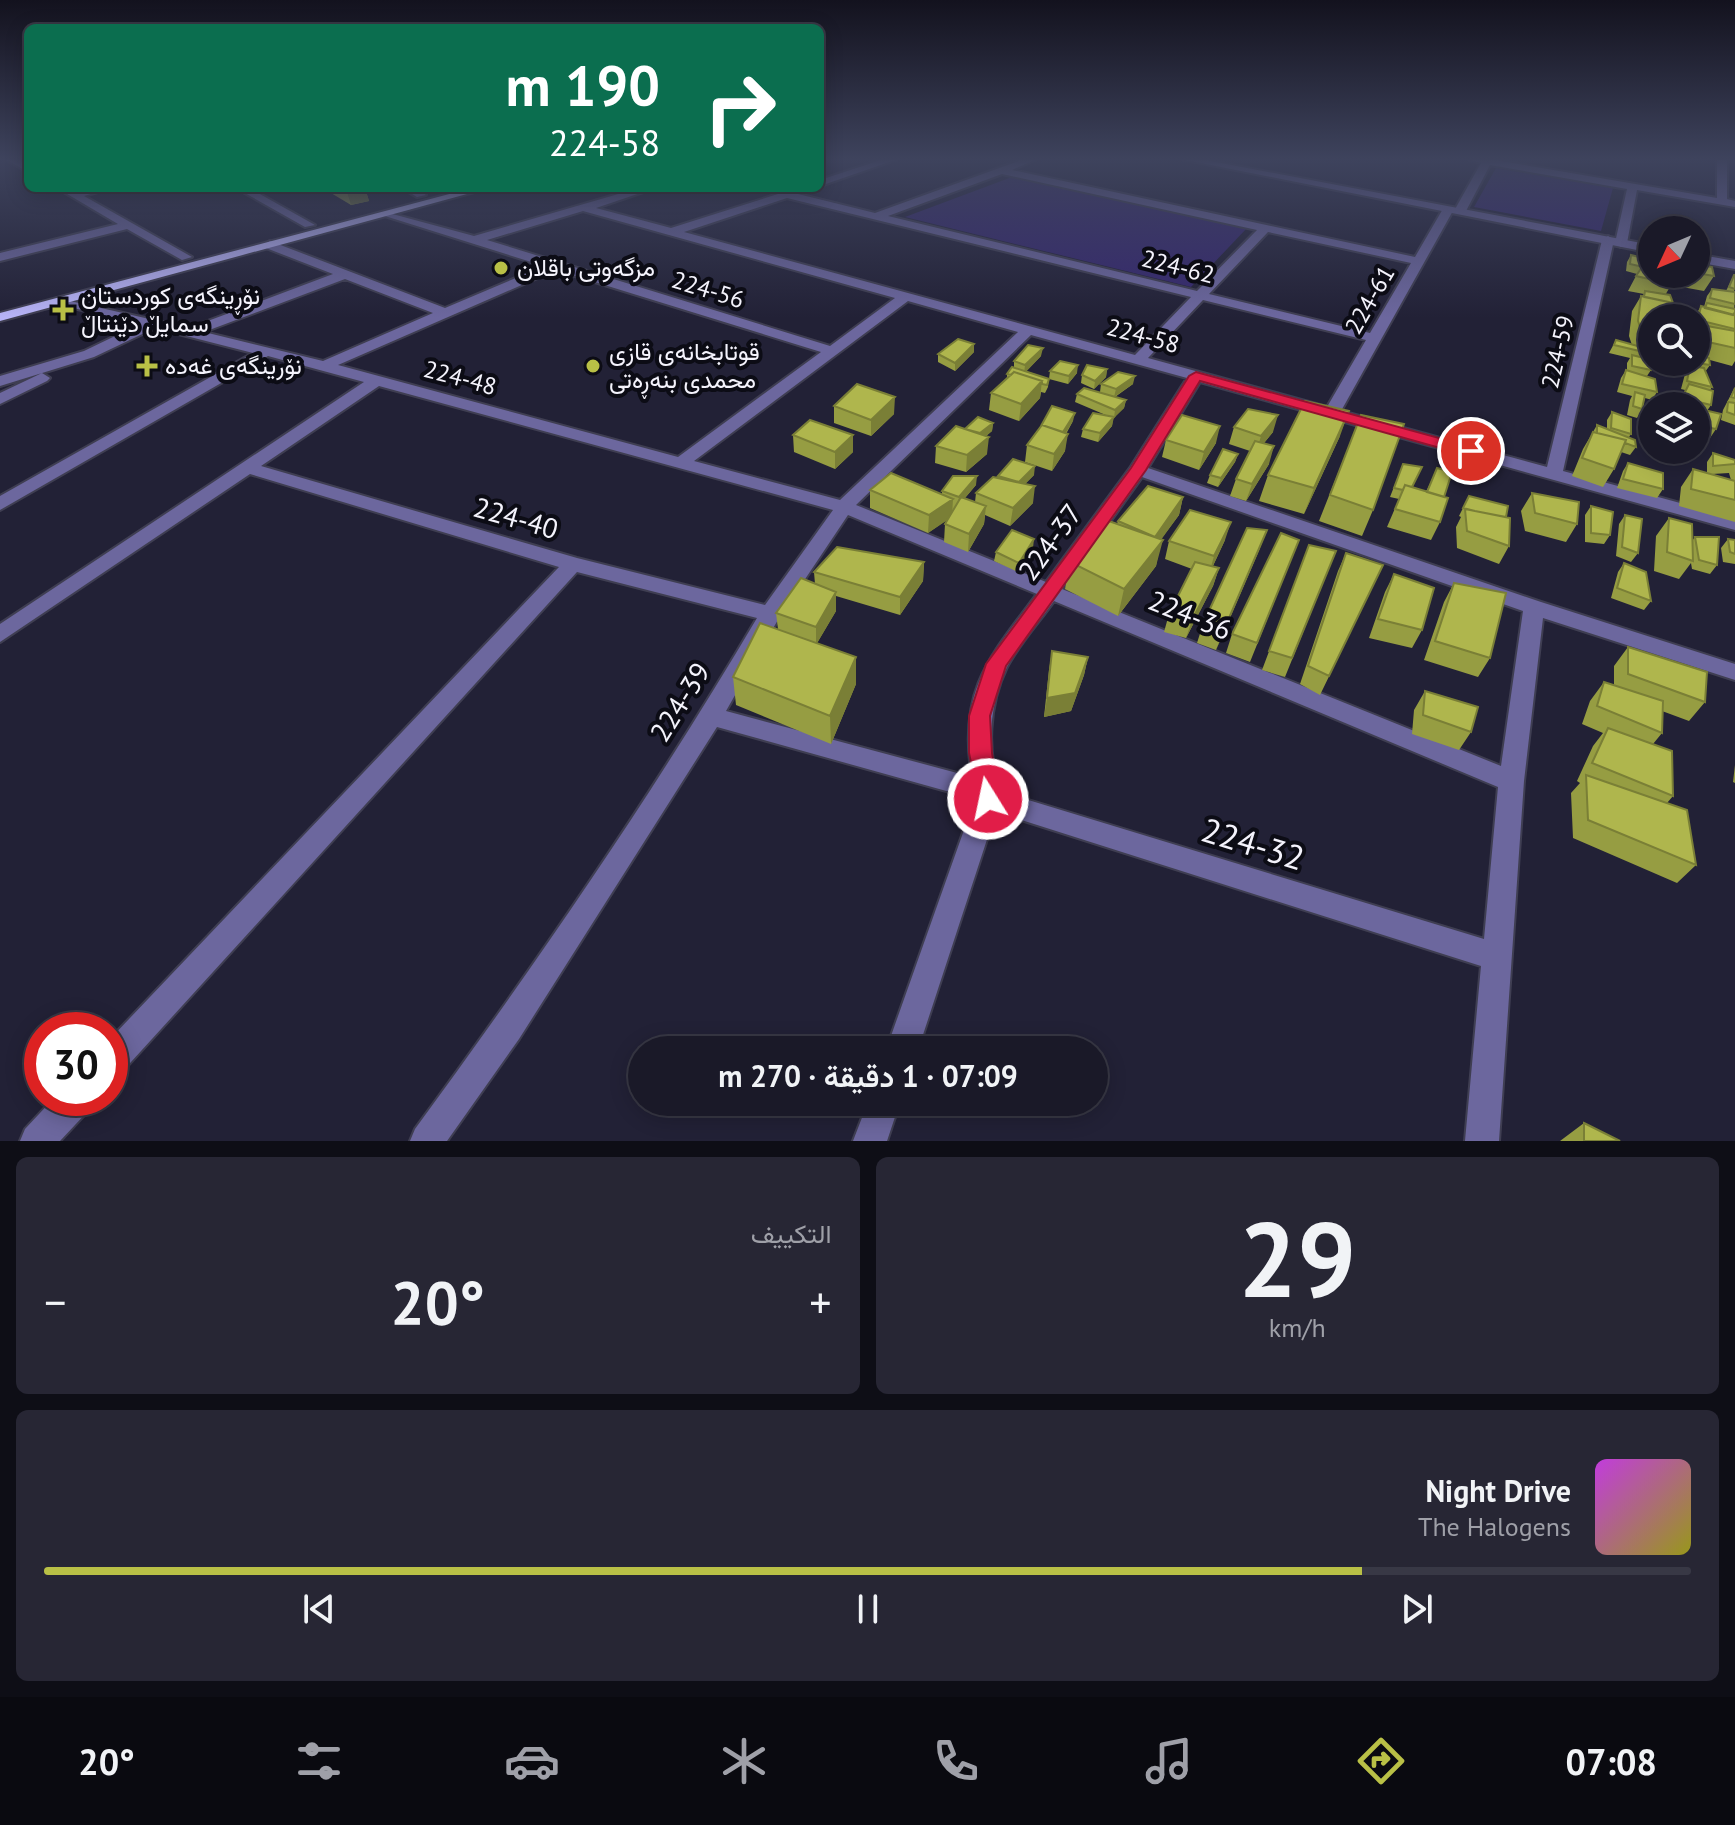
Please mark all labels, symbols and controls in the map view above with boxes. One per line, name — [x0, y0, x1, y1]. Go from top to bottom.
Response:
text: 190 m — [505, 49, 660, 121]
icon: right — [688, 56, 792, 160]
text: 224-58 — [549, 119, 660, 166]
north arrow — [1638, 216, 1710, 288]
map controls — [1638, 216, 1710, 464]
street label: 224-62 — [1138, 243, 1218, 291]
place label: مزگه‌وتی باقلان — [517, 252, 655, 283]
marker: مزگه‌وتی باقلان — [492, 259, 510, 277]
street label: 224-61 — [1338, 260, 1402, 340]
street label: 224-56 — [668, 264, 748, 315]
place label: نۆڕینگەی کوردستان سمایڵ دێنتاڵ — [81, 280, 260, 339]
marker: نۆڕینگەی کوردستان سمایڵ دێنتاڵ — [52, 299, 74, 321]
button: search — [1638, 304, 1710, 376]
street label: 224-58 — [1103, 311, 1183, 360]
street label: 224-59 — [1534, 312, 1581, 391]
place label: قوتابخانەی قازی محمدی بنەڕەتی — [609, 336, 760, 399]
place label: نۆرینگەی غەدە — [165, 350, 302, 381]
street label: 224-48 — [420, 353, 500, 402]
marker: نۆرینگەی غەدە — [136, 355, 158, 377]
marker: قوتابخانەی قازی محمدی بنەڕەتی — [584, 357, 602, 375]
button: layers — [1638, 392, 1710, 464]
pin — [1437, 417, 1505, 485]
icon: arrive — [1449, 429, 1493, 473]
street label: 224-40 — [470, 488, 563, 547]
street label: 224-37 — [1009, 496, 1090, 588]
street label: 224-36 — [1143, 581, 1237, 648]
street label: 224-39 — [641, 655, 718, 748]
position arrow — [946, 757, 1030, 841]
street label: 224-32 — [1197, 807, 1310, 879]
speed limit sign: 30 — [24, 1012, 128, 1116]
text: 07:09 · 1 دقيقة · 270 m — [718, 1056, 1018, 1095]
text: 29 — [1238, 1191, 1356, 1326]
text: التكييف — [751, 1217, 832, 1250]
text: 20° — [391, 1263, 485, 1341]
text: − — [44, 1273, 66, 1330]
text: + — [809, 1273, 831, 1330]
text: km/h — [1269, 1311, 1326, 1344]
text: Night Drive — [1425, 1471, 1571, 1510]
text: The Halogens — [1418, 1510, 1571, 1543]
icon: previous — [297, 1587, 341, 1631]
icon: pause — [846, 1587, 890, 1631]
icon: next — [1395, 1587, 1439, 1631]
icon: filters — [291, 1733, 347, 1789]
icon: car — [504, 1733, 560, 1789]
icon: climate — [716, 1733, 772, 1789]
icon: phone — [928, 1733, 984, 1789]
icon: music — [1141, 1733, 1197, 1789]
icon: directions — [1353, 1733, 1409, 1789]
text: 20° — [78, 1738, 135, 1785]
text: 07:08 — [1565, 1738, 1657, 1785]

